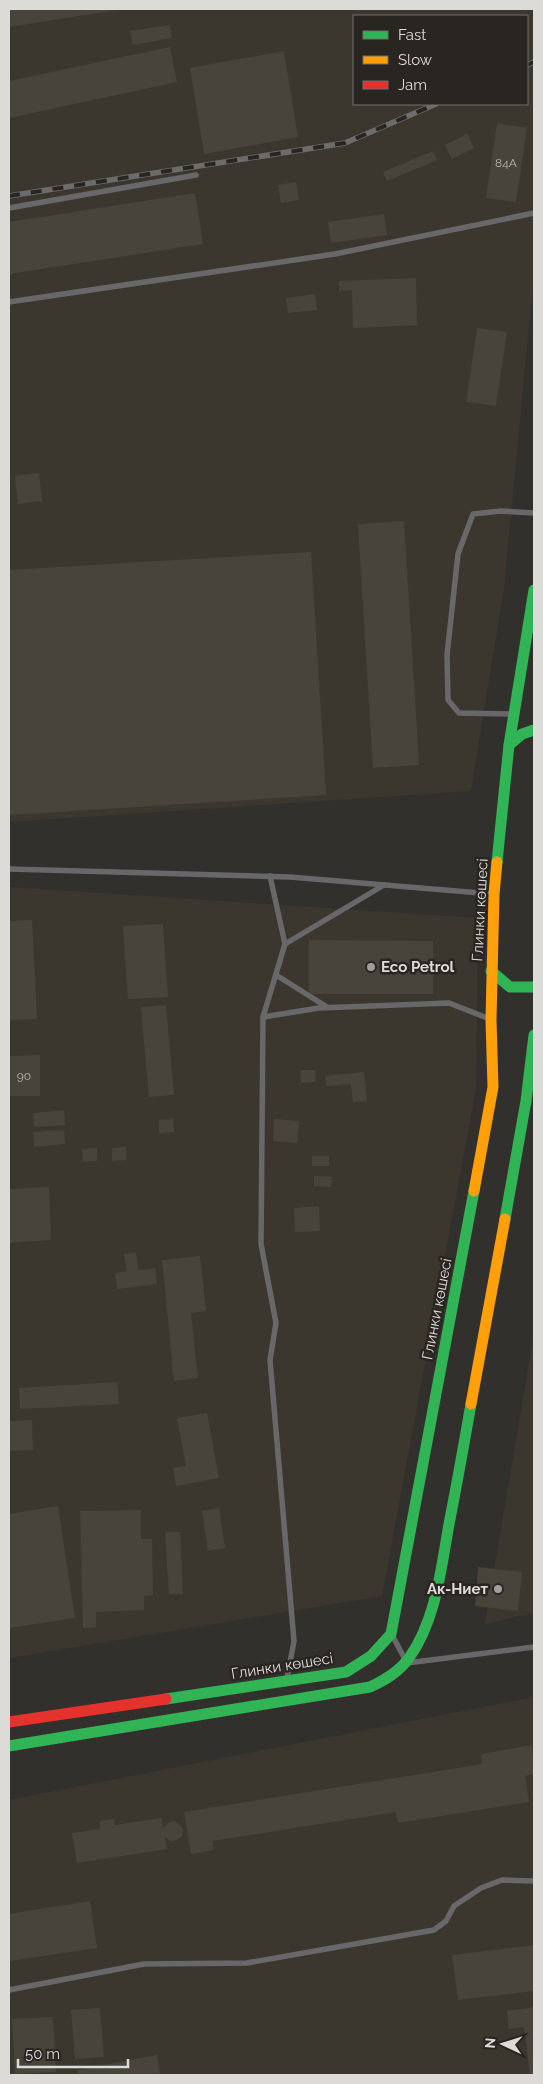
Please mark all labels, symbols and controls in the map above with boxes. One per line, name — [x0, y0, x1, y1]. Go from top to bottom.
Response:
legend — [353, 15, 528, 105]
text: Fast — [398, 26, 426, 44]
text: Slow — [398, 51, 432, 69]
text: Jam — [398, 76, 427, 94]
house number: 84А — [495, 156, 517, 170]
street label: Глинки көшесі — [468, 858, 492, 962]
place label: Eco Petrol — [381, 958, 455, 976]
marker: Eco Petrol — [365, 961, 377, 973]
house number: 90 — [17, 1069, 31, 1083]
street label: Глинки көшесі — [418, 1257, 456, 1361]
place label: Ак-Ниет — [427, 1580, 489, 1598]
marker: Ак-Ниет — [492, 1583, 504, 1595]
street label: Глинки көшесі — [230, 1649, 334, 1683]
north arrow — [478, 2019, 528, 2069]
scale bar — [18, 2036, 128, 2068]
text: N — [482, 2037, 498, 2049]
text: 50 m — [25, 2045, 60, 2063]

